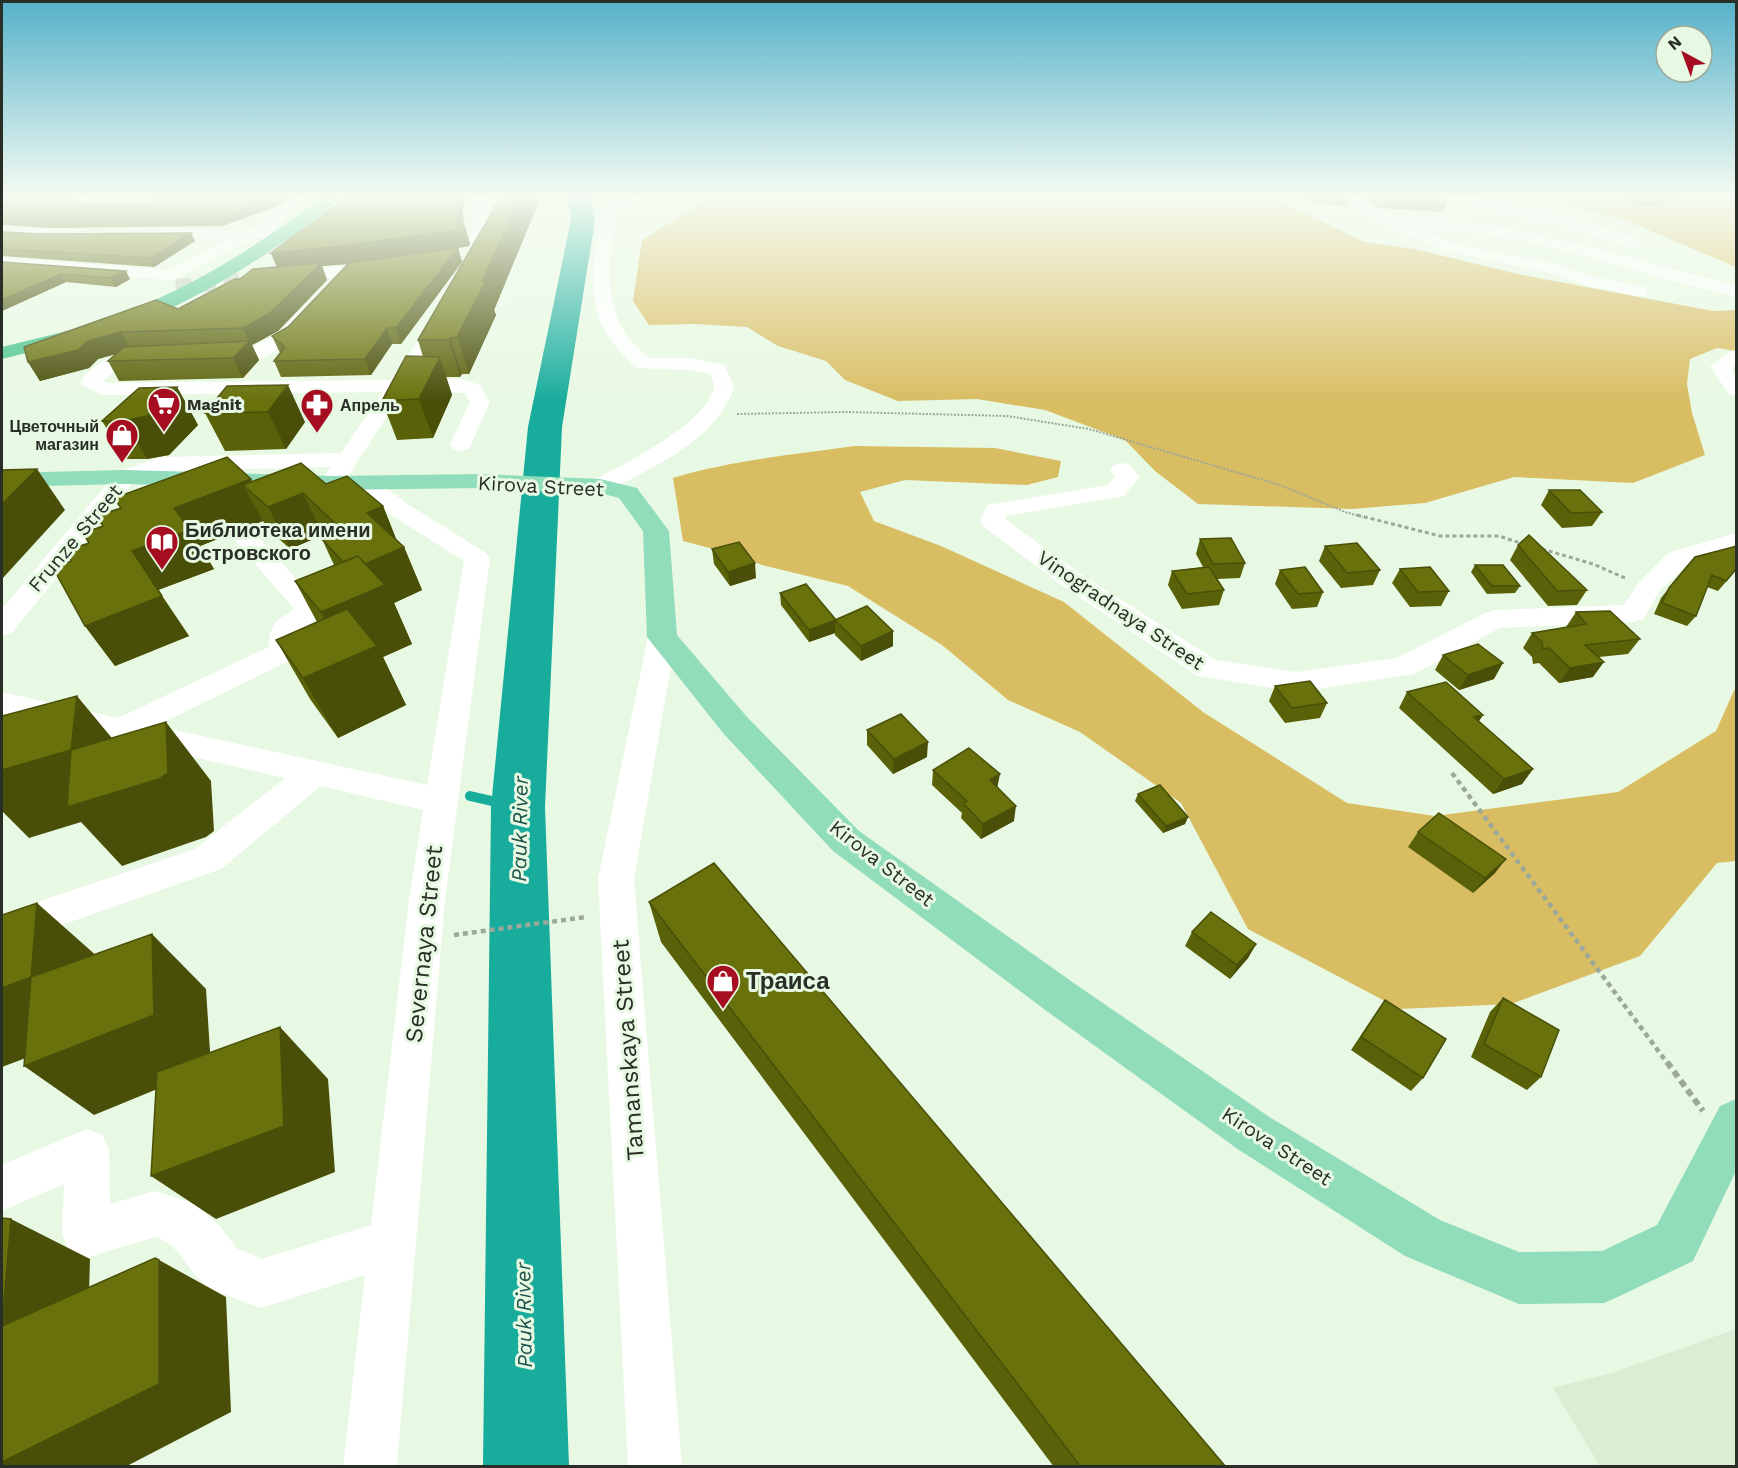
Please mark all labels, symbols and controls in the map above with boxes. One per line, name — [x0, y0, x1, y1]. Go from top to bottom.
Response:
north arrow — [1654, 24, 1714, 84]
text: N — [1664, 32, 1685, 54]
supermarket icon: Magnit — [146, 386, 182, 433]
pharmacy icon: Апрель — [299, 387, 335, 434]
place label: Magnit — [187, 395, 241, 414]
place label: Апрель — [340, 396, 400, 415]
place label: Цветочный магазин — [10, 417, 99, 454]
shop icon: Цветочный магазин — [104, 417, 140, 464]
street label: Kirova Street — [477, 471, 605, 501]
street label: Frunze Street — [23, 479, 127, 597]
place label: Библиотека имени Островского — [185, 518, 371, 565]
library icon: Библиотека имени Островского — [144, 524, 180, 571]
street label: Vinogradnaya Street — [1033, 545, 1210, 675]
water label: Pauk River — [506, 775, 533, 882]
street label: Kirova Street — [825, 815, 940, 912]
street label: Severnaya Street — [400, 844, 448, 1044]
street label: Tamanskaya Street — [606, 939, 650, 1161]
shop icon: Траиса — [705, 963, 741, 1010]
place label: Траиса — [746, 967, 830, 995]
street label: Kirova Street — [1217, 1102, 1337, 1191]
water label: Pauk River — [510, 1261, 537, 1368]

